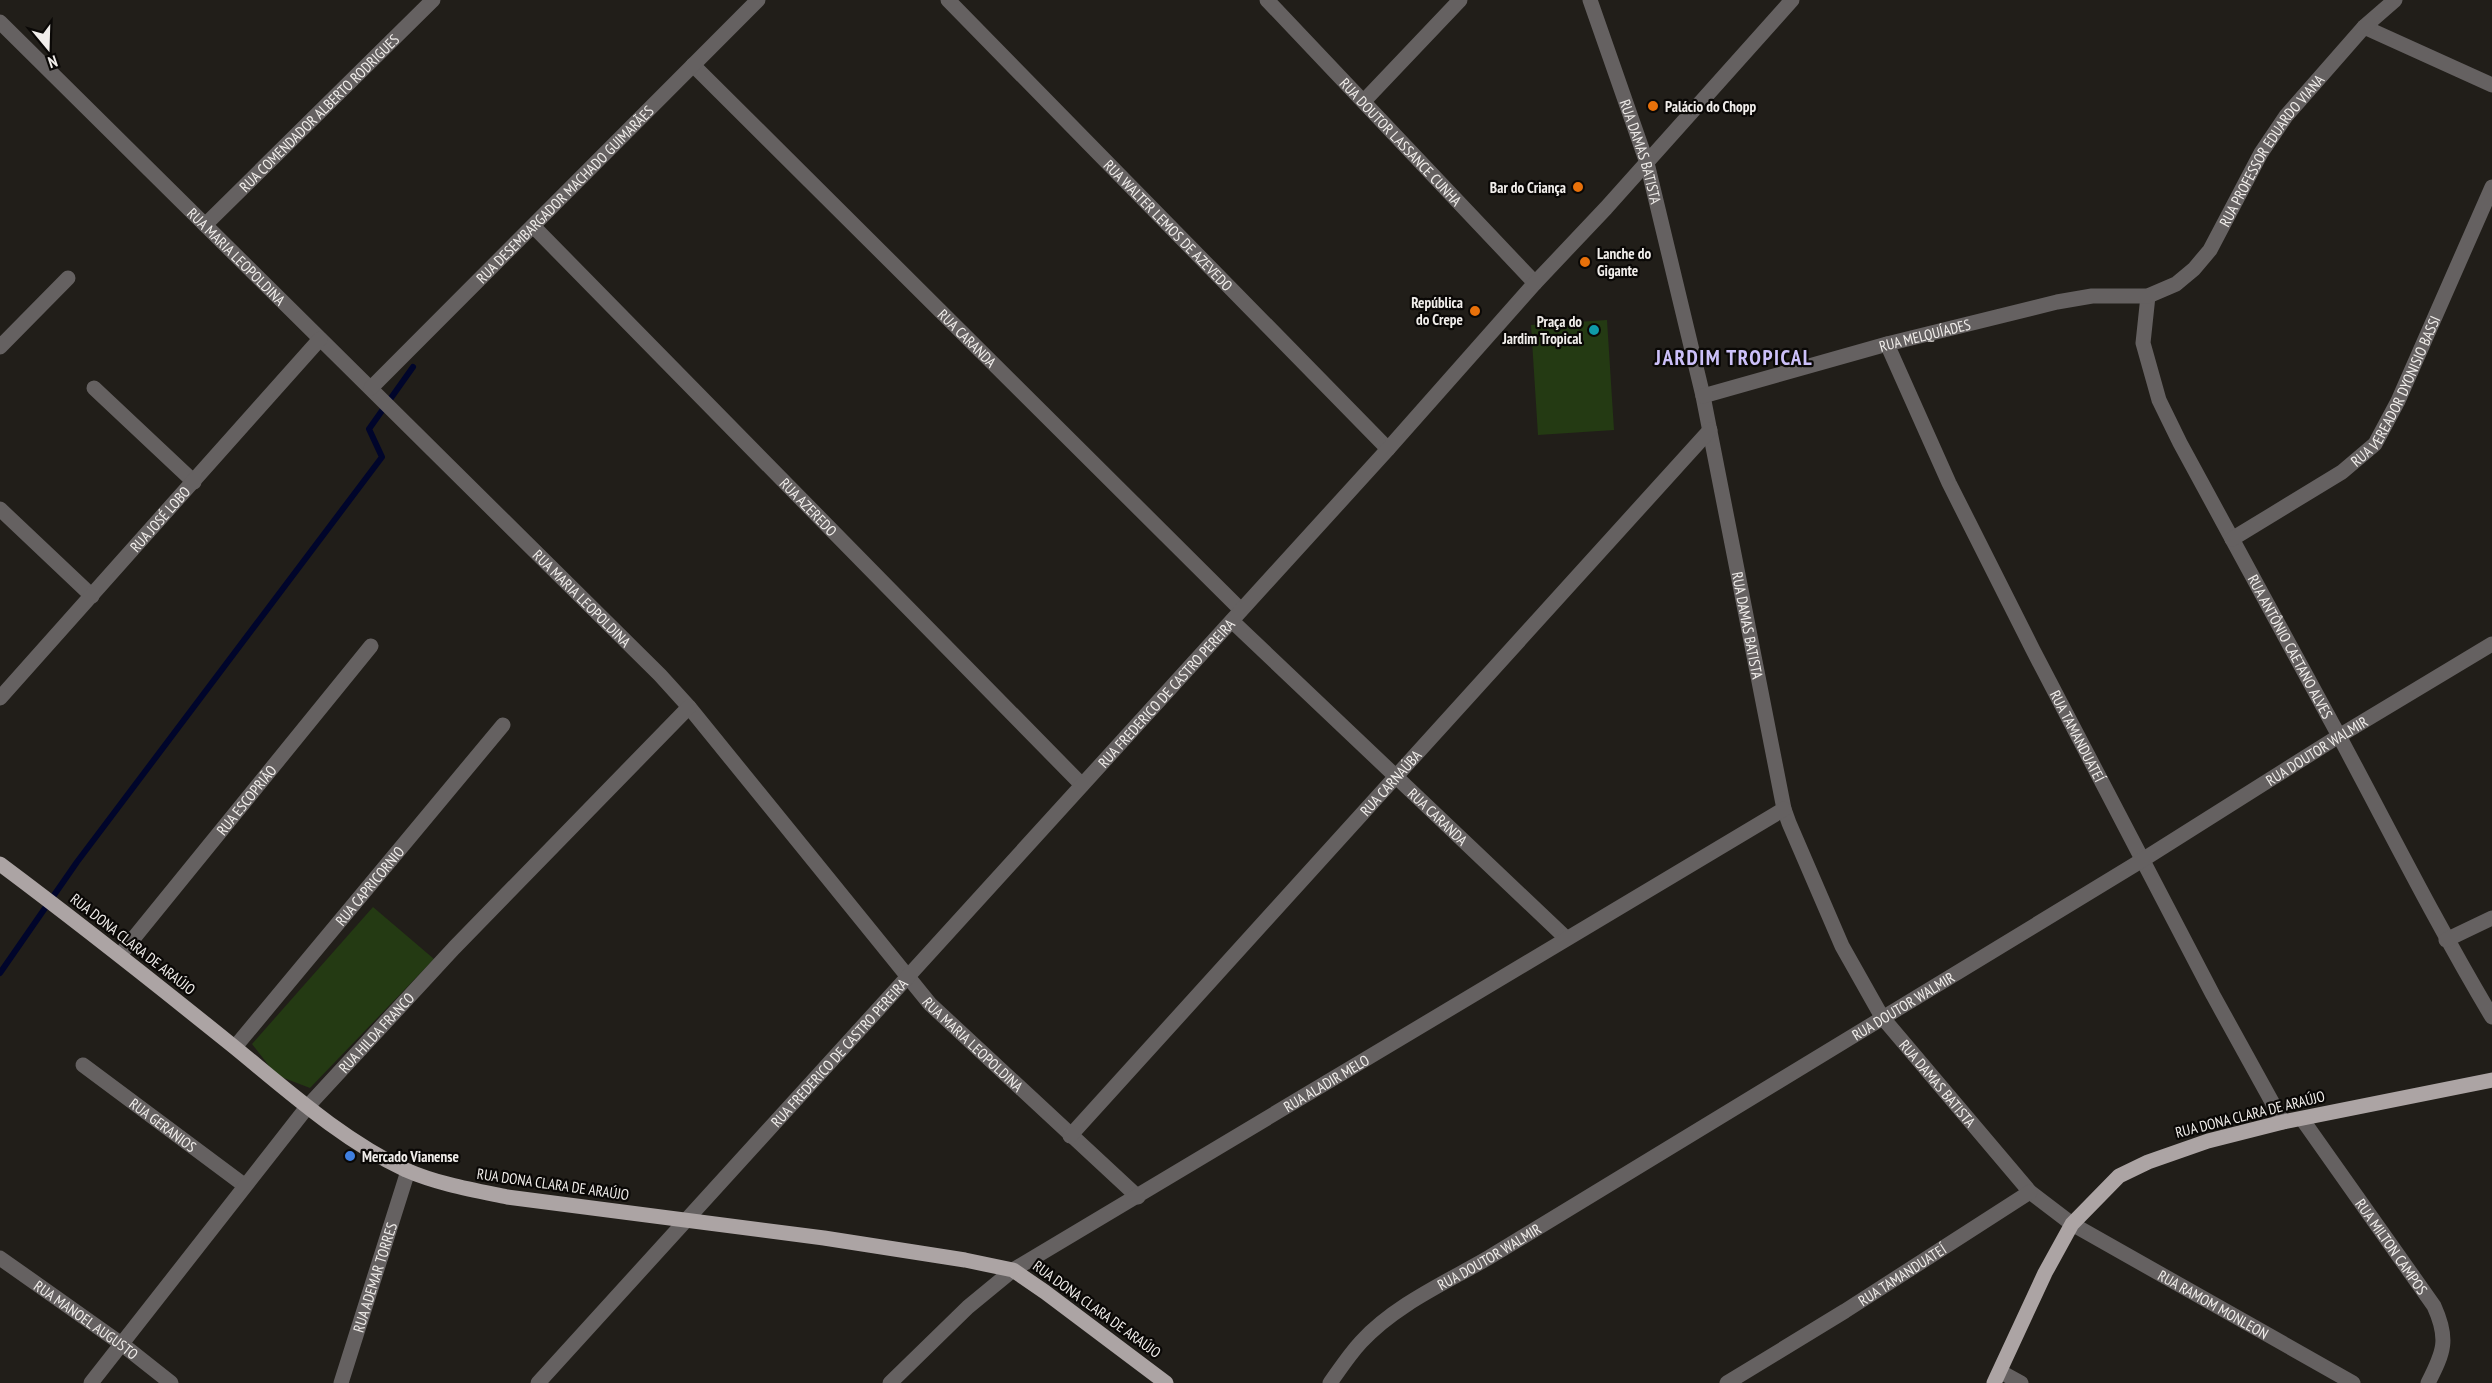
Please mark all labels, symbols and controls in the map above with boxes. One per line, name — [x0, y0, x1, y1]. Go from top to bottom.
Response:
north arrow — [18, 18, 78, 78]
street label: RUA COMENDADOR ALBERTO RODRIGUES — [235, 30, 403, 196]
text: N — [46, 51, 60, 73]
street label: RUA PROFESSOR EDUARDO VIANA — [2215, 69, 2328, 230]
street label: RUA DOUTOR LASSANCE CUNHA — [1336, 74, 1467, 210]
street label: RUA DAMAS BATISTA — [1616, 97, 1666, 207]
place label: Palácio do Chopp — [1665, 97, 1756, 116]
marker: Palácio do Chopp — [1646, 99, 1660, 113]
street label: RUA DESEMBARGADOR MACHADO GUIMARÃES — [472, 101, 657, 287]
street label: RUA WALTER LEMOS DE AZEVEDO — [1100, 155, 1237, 295]
place label: Bar do Criança — [1490, 178, 1566, 197]
marker: Bar do Criança — [1571, 180, 1585, 194]
street label: RUA MARIA LEOPOLDINA — [184, 204, 290, 310]
place label: Lanche do Gigante — [1597, 244, 1651, 280]
marker: Lanche do Gigante — [1578, 255, 1592, 269]
place label: República do Crepe — [1411, 293, 1463, 329]
marker: República do Crepe — [1468, 304, 1482, 318]
street label: RUA CARANDA — [934, 305, 1001, 372]
place label: Praça do Jardim Tropical — [1501, 312, 1582, 348]
street label: RUA VEREADOR DYONISIO BASSI — [2346, 313, 2444, 470]
street label: RUA MELQUÍADES — [1877, 314, 1972, 355]
marker: Praça do Jardim Tropical — [1587, 323, 1601, 337]
district label: JARDIM TROPICAL — [1654, 344, 1813, 371]
street label: RUA AZEREDO — [776, 474, 841, 540]
street label: RUA JOSÉ LOBO — [125, 482, 194, 556]
street label: RUA MARIA LEOPOLDINA — [529, 545, 636, 651]
street label: RUA DAMAS BATISTA — [1728, 570, 1768, 681]
street label: RUA ANTÔNIO CAETANO ALVES — [2244, 571, 2337, 722]
street label: RUA FREDERICO DE CASTRO PEREIRA — [1093, 614, 1239, 771]
street label: RUA TAMANDUATEÍ — [2046, 687, 2110, 785]
street label: RUA DOUTOR WALMIR — [2262, 712, 2371, 789]
street label: RUA CARNAÚBA — [1356, 745, 1426, 820]
street label: RUA ESCOPRIÃO — [212, 761, 280, 839]
street label: RUA CARANDA — [1404, 784, 1472, 850]
street label: RUA CAPRICORNIO — [331, 842, 408, 929]
street label: RUA DONA CLARA DE ARAÚJO — [67, 889, 199, 999]
street label: RUA DOUTOR WALMIR — [1848, 967, 1958, 1044]
street label: RUA FREDERICO DE CASTRO PEREIRA — [766, 973, 912, 1131]
street label: RUA HILDA FRANCO — [334, 988, 418, 1077]
street label: RUA MARIA LEOPOLDINA — [919, 993, 1028, 1096]
street label: RUA DAMAS BATISTA — [1895, 1035, 1981, 1131]
street label: RUA ALADIR MELO — [1280, 1050, 1372, 1116]
street label: RUA DONA CLARA DE ARAÚJO — [2173, 1086, 2327, 1142]
street label: RUA GERANIOS — [126, 1094, 200, 1156]
place label: Mercado Vianense — [362, 1147, 459, 1166]
marker: Mercado Vianense — [343, 1149, 357, 1163]
street label: RUA DONA CLARA DE ARAÚJO — [476, 1164, 630, 1204]
street label: RUA MILTON CAMPOS — [2352, 1195, 2432, 1298]
street label: RUA DOUTOR WALMIR — [1434, 1219, 1544, 1294]
street label: RUA ADEMAR TORRES — [348, 1220, 401, 1334]
street label: RUA TAMANDUATEÍ — [1854, 1239, 1950, 1310]
street label: RUA DONA CLARA DE ARAÚJO — [1029, 1256, 1165, 1362]
street label: RUA RAMOM MONLEON — [2155, 1265, 2272, 1343]
street label: RUA MANOEL AUGUSTO — [31, 1276, 142, 1363]

